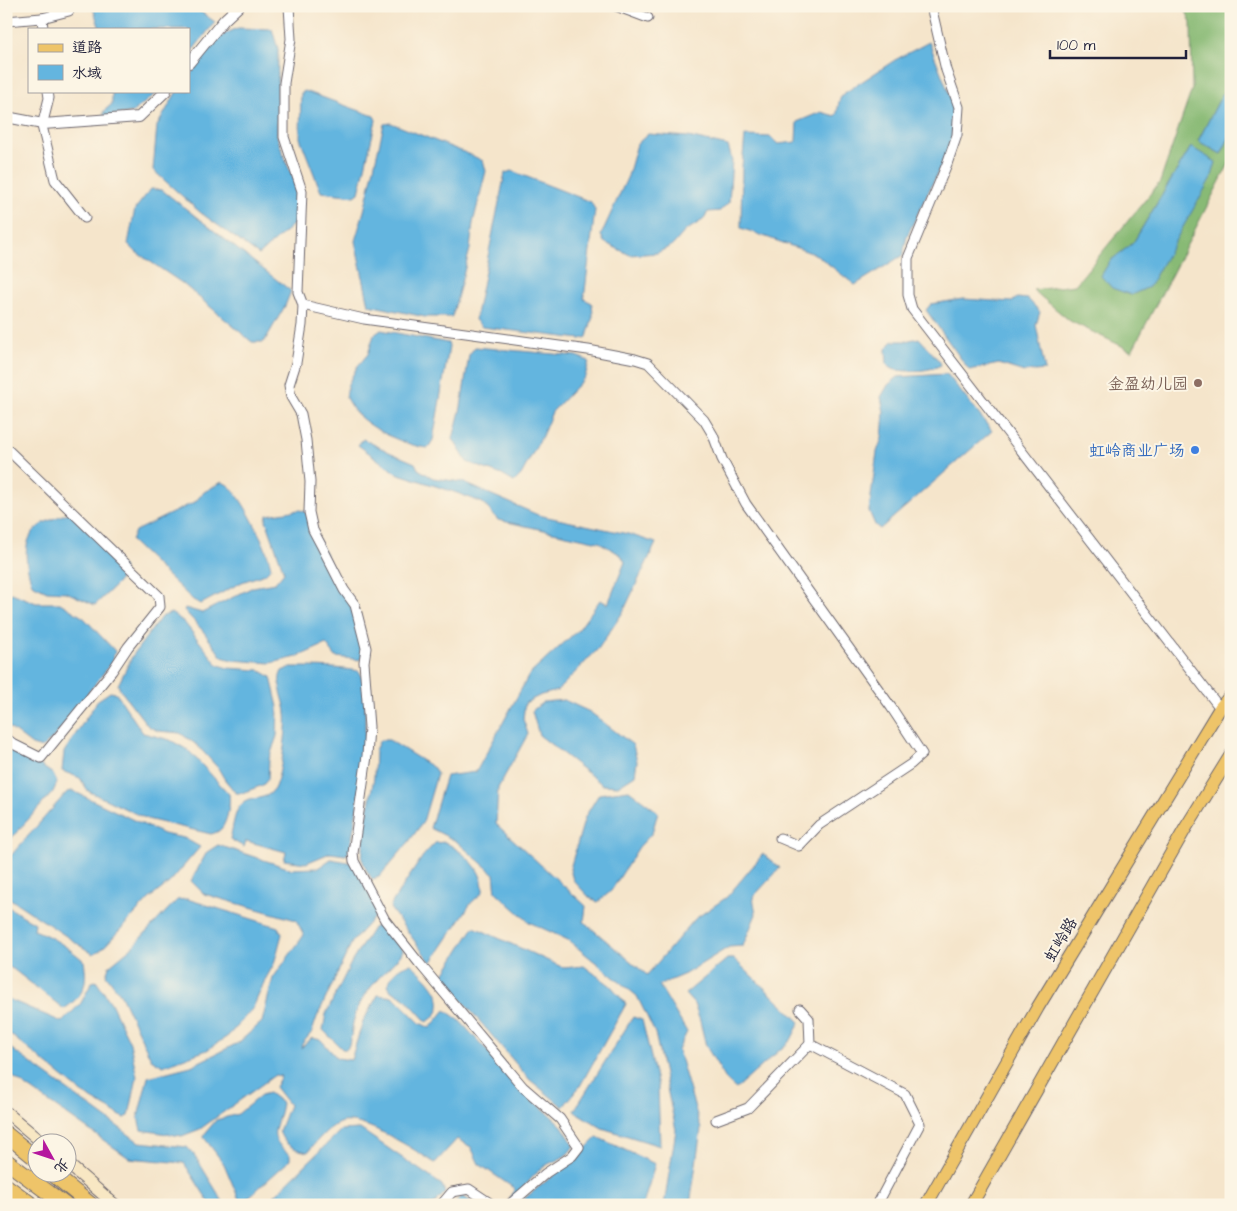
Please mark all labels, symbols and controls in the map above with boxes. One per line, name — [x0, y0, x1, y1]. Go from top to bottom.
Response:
legend — [28, 28, 190, 92]
scale bar — [1050, 28, 1186, 60]
text: 100 m — [1057, 35, 1096, 56]
text: 道路 — [72, 37, 102, 58]
text: 水域 — [72, 63, 102, 84]
place label: 金盈幼儿园 — [1108, 373, 1188, 395]
marker: 金盈幼儿园 — [1192, 377, 1204, 389]
place label: 虹岭商业广场 — [1089, 440, 1185, 462]
marker: 虹岭商业广场 — [1189, 444, 1201, 456]
street label: 虹岭路 — [1039, 913, 1083, 966]
north arrow — [28, 1134, 78, 1184]
text: 北 — [49, 1154, 73, 1178]

